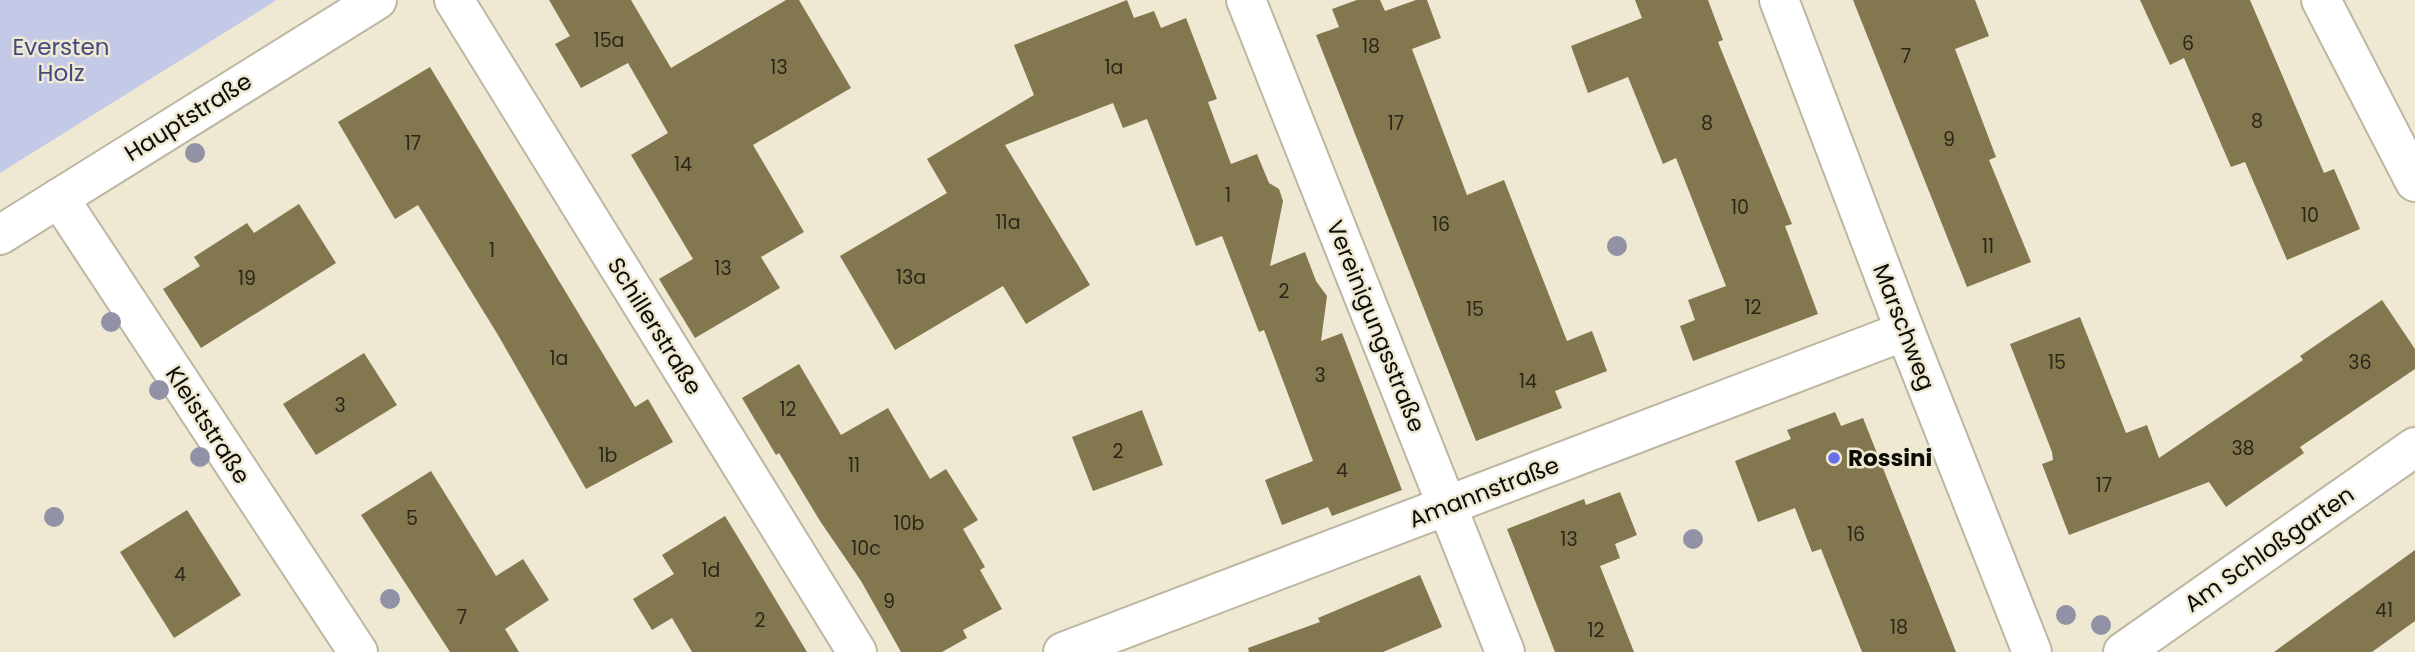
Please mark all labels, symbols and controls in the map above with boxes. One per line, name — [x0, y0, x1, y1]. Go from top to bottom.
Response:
house number: 15a — [594, 27, 624, 54]
house number: 6 — [2182, 30, 2194, 57]
park label: Eversten Holz — [13, 31, 109, 89]
house number: 18 — [1362, 33, 1380, 60]
house number: 7 — [1901, 43, 1911, 70]
house number: 13 — [770, 54, 788, 81]
house number: 1a — [1105, 54, 1123, 81]
street label: Hauptstraße — [118, 65, 258, 169]
house number: 8 — [2251, 108, 2263, 135]
house number: 17 — [1388, 110, 1404, 137]
house number: 8 — [1701, 110, 1713, 137]
house number: 9 — [1943, 126, 1955, 153]
house number: 17 — [405, 130, 421, 157]
house number: 14 — [674, 151, 692, 178]
house number: 1 — [1225, 182, 1231, 209]
house number: 10 — [1731, 194, 1749, 221]
house number: 10 — [2301, 202, 2319, 229]
house number: 11a — [995, 209, 1021, 236]
house number: 16 — [1432, 211, 1450, 238]
street label: Vereinigungsstraße — [1319, 215, 1433, 437]
house number: 11 — [1982, 233, 1994, 260]
house number: 1 — [489, 237, 495, 264]
street label: Schillerstraße — [600, 251, 710, 401]
house number: 13 — [714, 255, 732, 282]
street label: Marschweg — [1865, 259, 1943, 395]
house number: 13a — [896, 264, 926, 291]
house number: 19 — [238, 265, 256, 292]
house number: 2 — [1279, 278, 1290, 305]
house number: 12 — [1744, 294, 1762, 321]
house number: 15 — [1466, 296, 1484, 323]
house number: 1a — [550, 345, 568, 372]
house number: 15 — [2048, 349, 2066, 376]
house number: 36 — [2348, 349, 2372, 376]
street label: Kleiststraße — [158, 360, 258, 490]
house number: 3 — [1314, 362, 1326, 389]
house number: 14 — [1519, 368, 1537, 395]
house number: 3 — [334, 392, 346, 419]
house number: 12 — [779, 396, 797, 423]
house number: 38 — [2231, 435, 2255, 462]
house number: 2 — [1113, 438, 1124, 465]
house number: 1b — [599, 442, 618, 469]
place label: Rossini — [1848, 442, 1932, 474]
street label: Amannstraße — [1404, 449, 1564, 535]
marker: Rossini — [1826, 450, 1842, 466]
house number: 11 — [848, 452, 860, 479]
house number: 4 — [1336, 457, 1348, 484]
house number: 17 — [2096, 472, 2112, 499]
street label: Am Schloßgarten — [2178, 478, 2360, 620]
house number: 5 — [406, 505, 418, 532]
house number: 10b — [894, 510, 925, 537]
house number: 16 — [1847, 521, 1865, 548]
house number: 13 — [1560, 526, 1578, 553]
house number: 10c — [851, 535, 881, 562]
house number: 1d — [702, 557, 720, 584]
house number: 4 — [174, 561, 186, 588]
house number: 9 — [883, 588, 895, 615]
house number: 41 — [2375, 597, 2393, 624]
house number: 7 — [457, 604, 467, 631]
house number: 2 — [755, 607, 766, 634]
house number: 18 — [1890, 614, 1908, 641]
house number: 12 — [1587, 617, 1605, 644]

